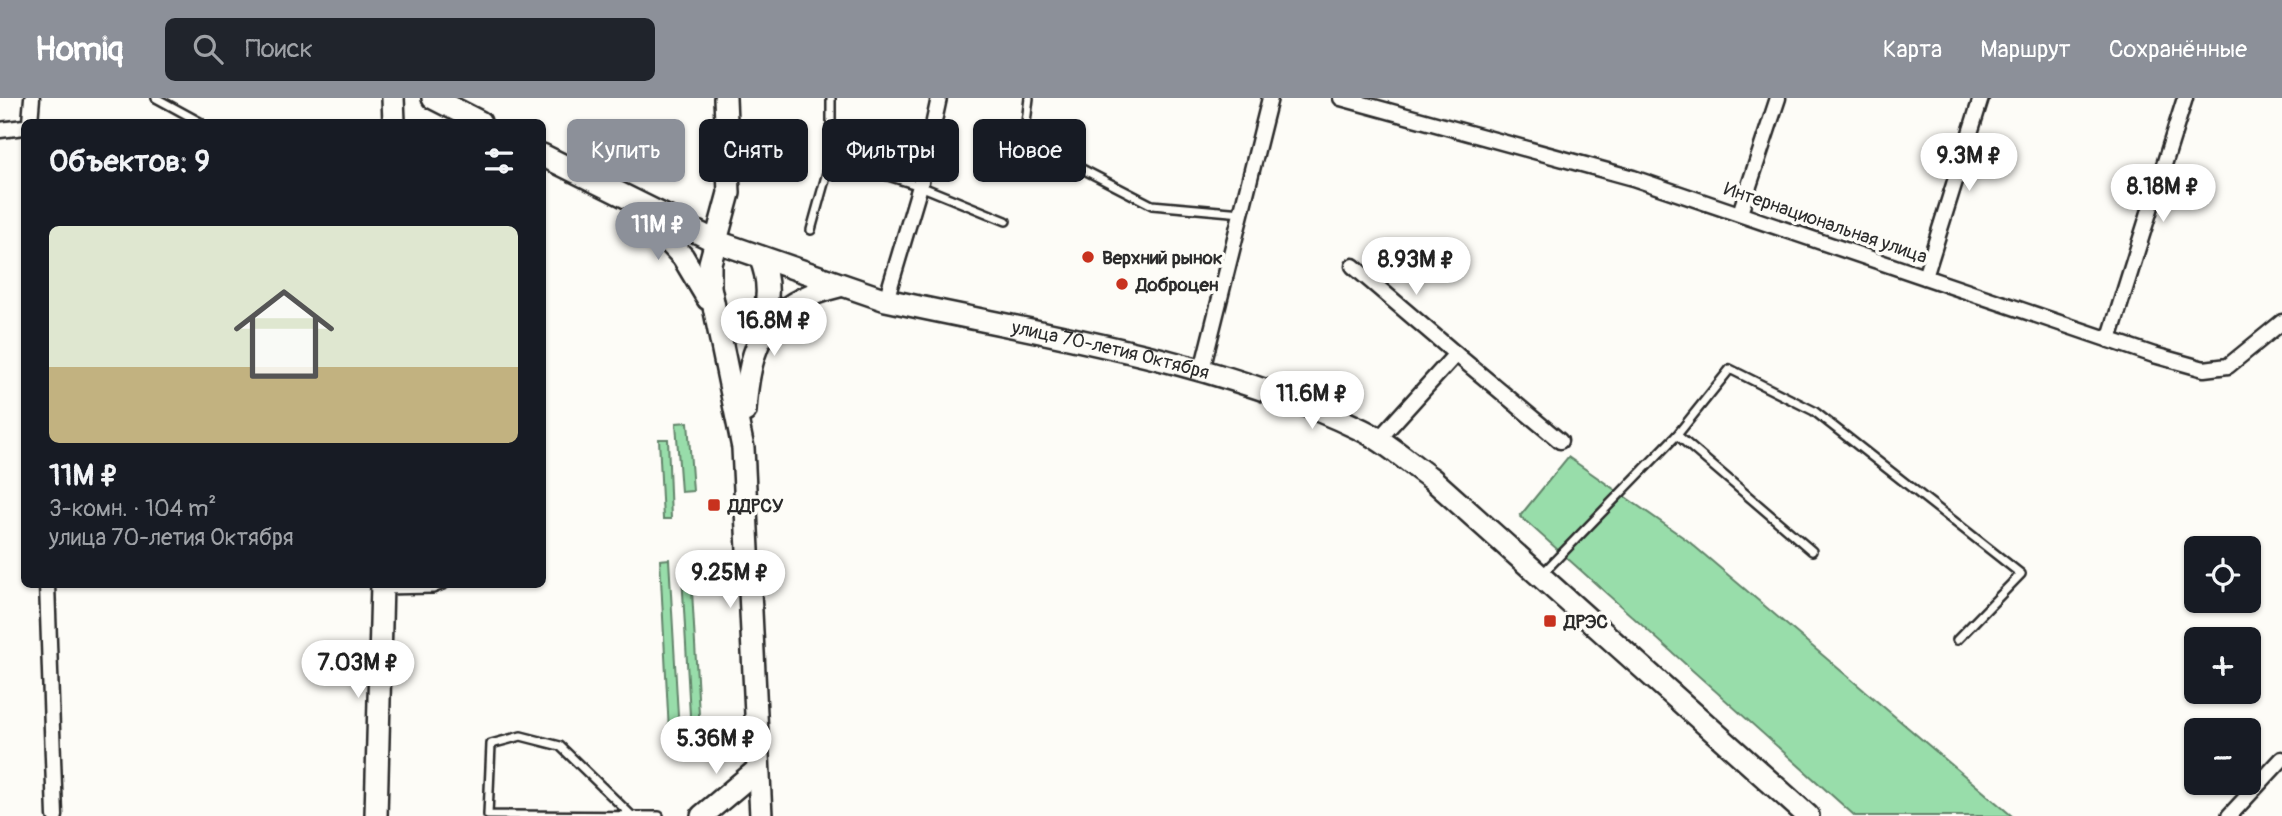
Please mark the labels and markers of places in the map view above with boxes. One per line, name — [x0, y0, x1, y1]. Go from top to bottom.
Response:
pin: 9.3M ₽ — [1912, 134, 2026, 193]
pin: 8.18M ₽ — [2098, 164, 2228, 224]
pin: 11M ₽ — [609, 202, 707, 262]
pin: 8.93M ₽ — [1351, 238, 1481, 297]
place label: Верхний рынок — [1102, 246, 1223, 270]
marker: Верхний рынок — [1080, 249, 1096, 265]
place label: Доброцен — [1135, 273, 1218, 297]
marker: Доброцен — [1114, 276, 1130, 292]
pin: 16.8M ₽ — [709, 299, 839, 358]
pin: 11.6M ₽ — [1247, 372, 1377, 431]
place label: ДДРСУ — [727, 494, 784, 518]
marker: ДДРСУ — [706, 497, 722, 513]
pin: 9.25M ₽ — [665, 550, 795, 610]
place label: ДРЭС — [1563, 610, 1608, 634]
marker: ДРЭС — [1542, 613, 1558, 629]
pin: 7.03M ₽ — [293, 640, 423, 700]
pin: 5.36M ₽ — [651, 716, 781, 776]

